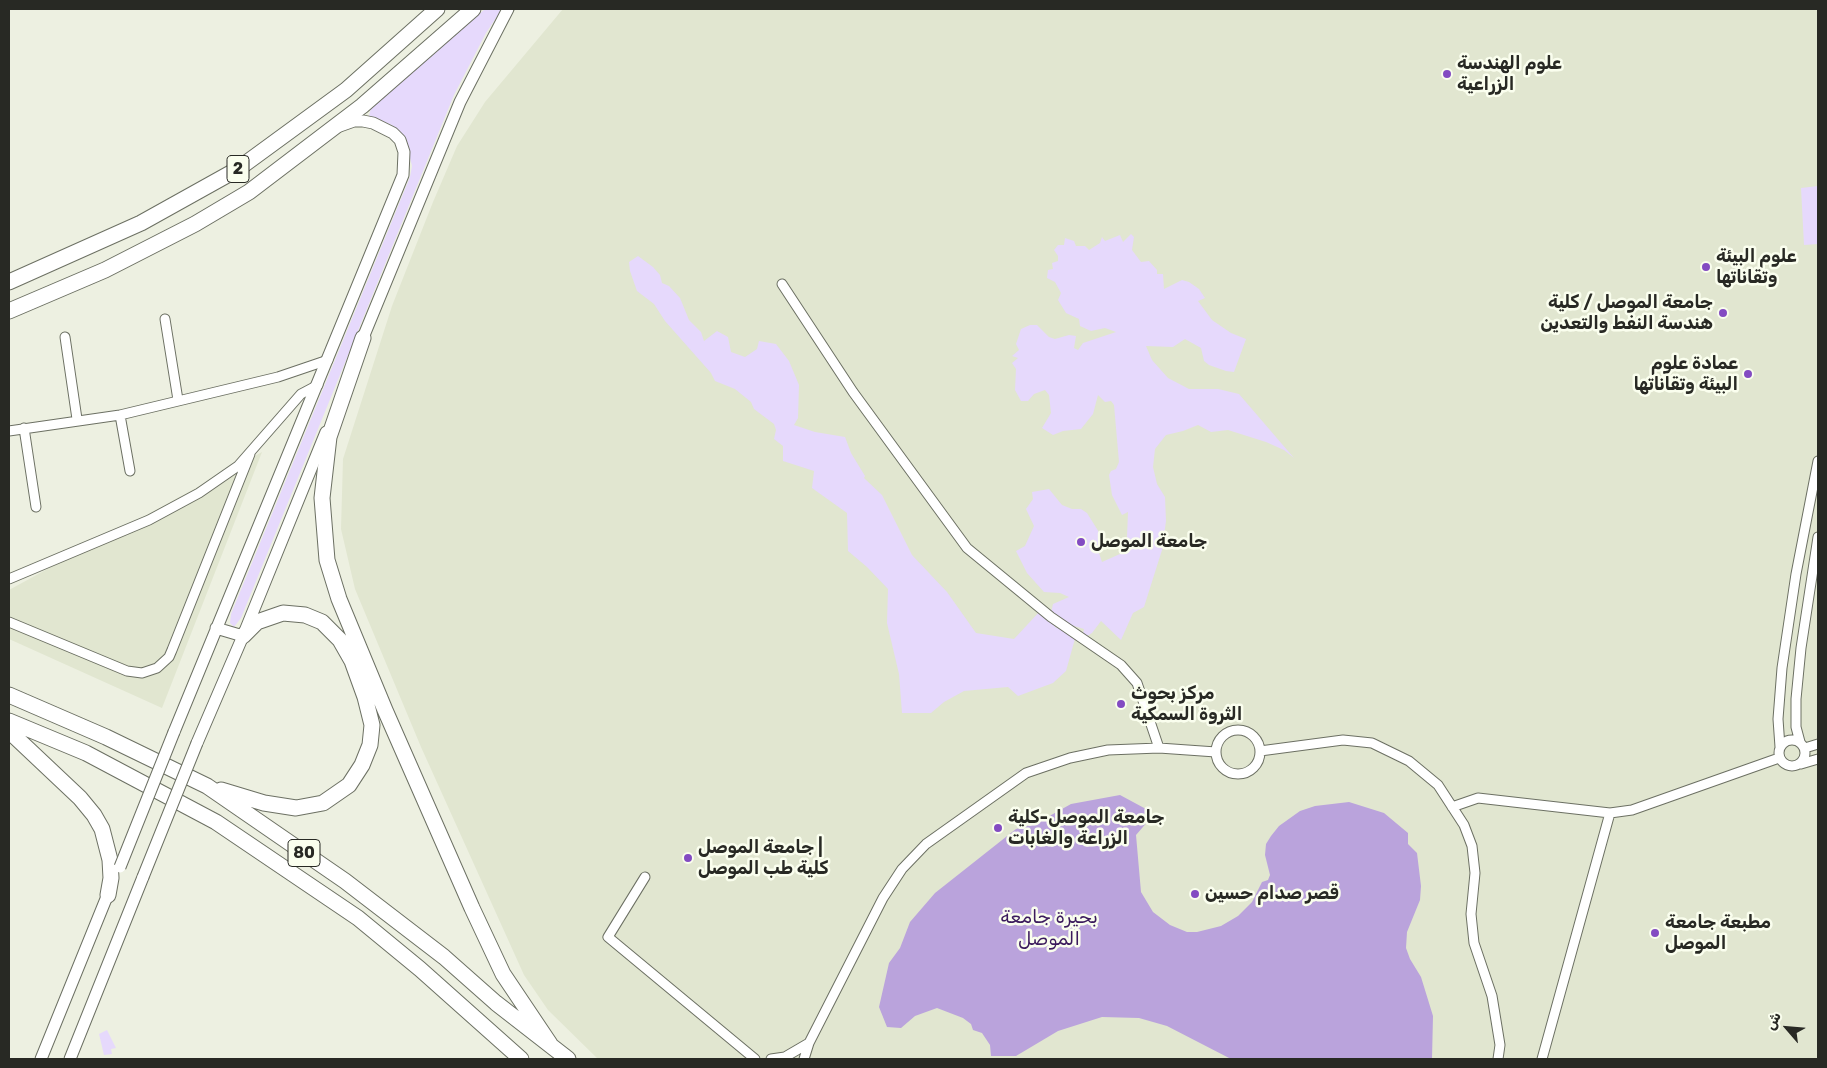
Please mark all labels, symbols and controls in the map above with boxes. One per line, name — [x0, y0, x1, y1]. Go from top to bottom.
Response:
place label: علوم الهندسة الزراعية — [1457, 53, 1562, 96]
marker: علوم الهندسة الزراعية — [1441, 68, 1453, 80]
road number: 2 — [227, 156, 249, 182]
place label: علوم البيئة وتقاناتها — [1716, 246, 1797, 288]
marker: علوم البيئة وتقاناتها — [1700, 261, 1712, 273]
place label: جامعة الموصل / كلية هندسة النفط والتعدين — [1541, 292, 1713, 334]
marker: جامعة الموصل / كلية هندسة النفط والتعدين — [1717, 307, 1729, 319]
place label: عمادة علوم البيئة وتقاناتها — [1633, 353, 1738, 396]
marker: عمادة علوم البيئة وتقاناتها — [1742, 368, 1754, 380]
place label: جامعة الموصل — [1091, 531, 1207, 553]
marker: جامعة الموصل — [1075, 536, 1087, 548]
place label: مركز بحوث الثروة السمكية — [1131, 683, 1242, 726]
marker: مركز بحوث الثروة السمكية — [1115, 698, 1127, 710]
place label: جامعة الموصل-كلية الزراعة والغابات — [1008, 807, 1164, 850]
marker: جامعة الموصل-كلية الزراعة والغابات — [992, 822, 1004, 834]
place label: جامعة الموصل | كلية طب الموصل — [698, 837, 828, 880]
road number: 80 — [288, 840, 320, 866]
marker: جامعة الموصل | كلية طب الموصل — [682, 852, 694, 864]
place label: قصر صدام حسين — [1205, 883, 1339, 905]
marker: قصر صدام حسين — [1189, 888, 1201, 900]
water label: بحيرة جامعة الموصل — [1000, 907, 1098, 951]
place label: مطبعة جامعة الموصل — [1665, 912, 1771, 954]
marker: مطبعة جامعة الموصل — [1649, 927, 1661, 939]
north arrow — [1762, 1003, 1812, 1053]
text: ش — [1762, 1009, 1785, 1033]

